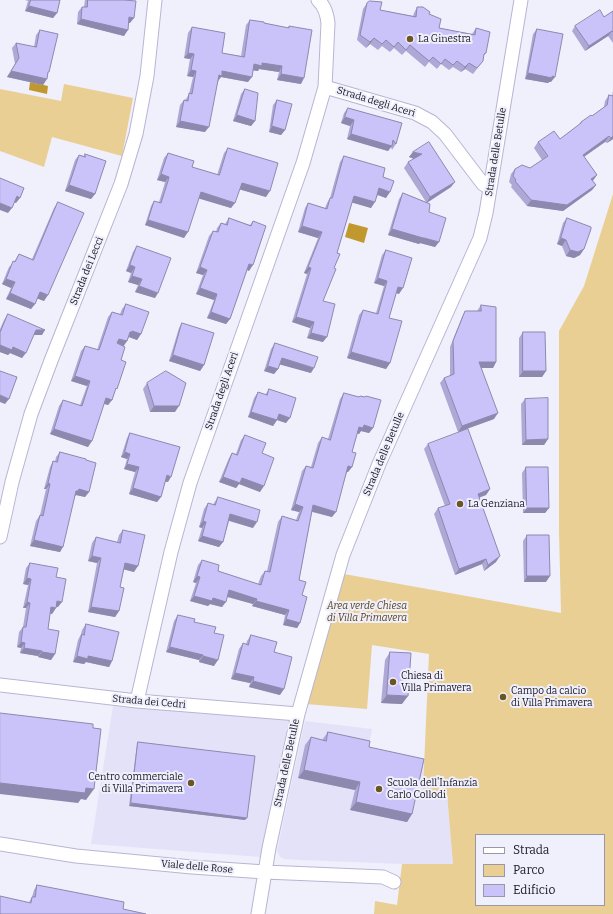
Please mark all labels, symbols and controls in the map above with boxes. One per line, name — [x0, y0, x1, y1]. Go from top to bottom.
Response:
place label: La Ginestra — [418, 33, 471, 45]
marker: La Ginestra — [405, 34, 415, 44]
street label: Strada degli Aceri — [335, 84, 417, 120]
street label: Strada delle Betulle — [483, 107, 509, 197]
street label: Strada dei Lecci — [68, 235, 106, 307]
street label: Strada degli Aceri — [203, 350, 241, 432]
street label: Strada delle Betulle — [361, 410, 407, 498]
place label: La Genziana — [468, 498, 525, 510]
marker: La Genziana — [455, 499, 465, 509]
park label: Area verde Chiesa di Villa Primavera — [327, 600, 407, 624]
place label: Chiesa di Villa Primavera — [401, 670, 472, 694]
marker: Chiesa di Villa Primavera — [388, 677, 398, 687]
place label: Campo da calcio di Villa Primavera — [511, 685, 592, 708]
marker: Campo da calcio di Villa Primavera — [498, 692, 508, 702]
street label: Strada dei Cedri — [112, 693, 186, 711]
street label: Strada delle Betulle — [272, 718, 302, 808]
place label: Centro commerciale di Villa Primavera — [88, 771, 183, 794]
place label: Scuola dell'Infanzia Carlo Collodi — [387, 777, 477, 800]
marker: Centro commerciale di Villa Primavera — [186, 778, 196, 788]
marker: Scuola dell'Infanzia Carlo Collodi — [374, 784, 384, 794]
legend — [475, 834, 605, 906]
text: Strada — [513, 843, 549, 857]
street label: Viale delle Rose — [161, 858, 233, 876]
text: Parco — [513, 863, 544, 877]
text: Edificio — [513, 883, 555, 897]

